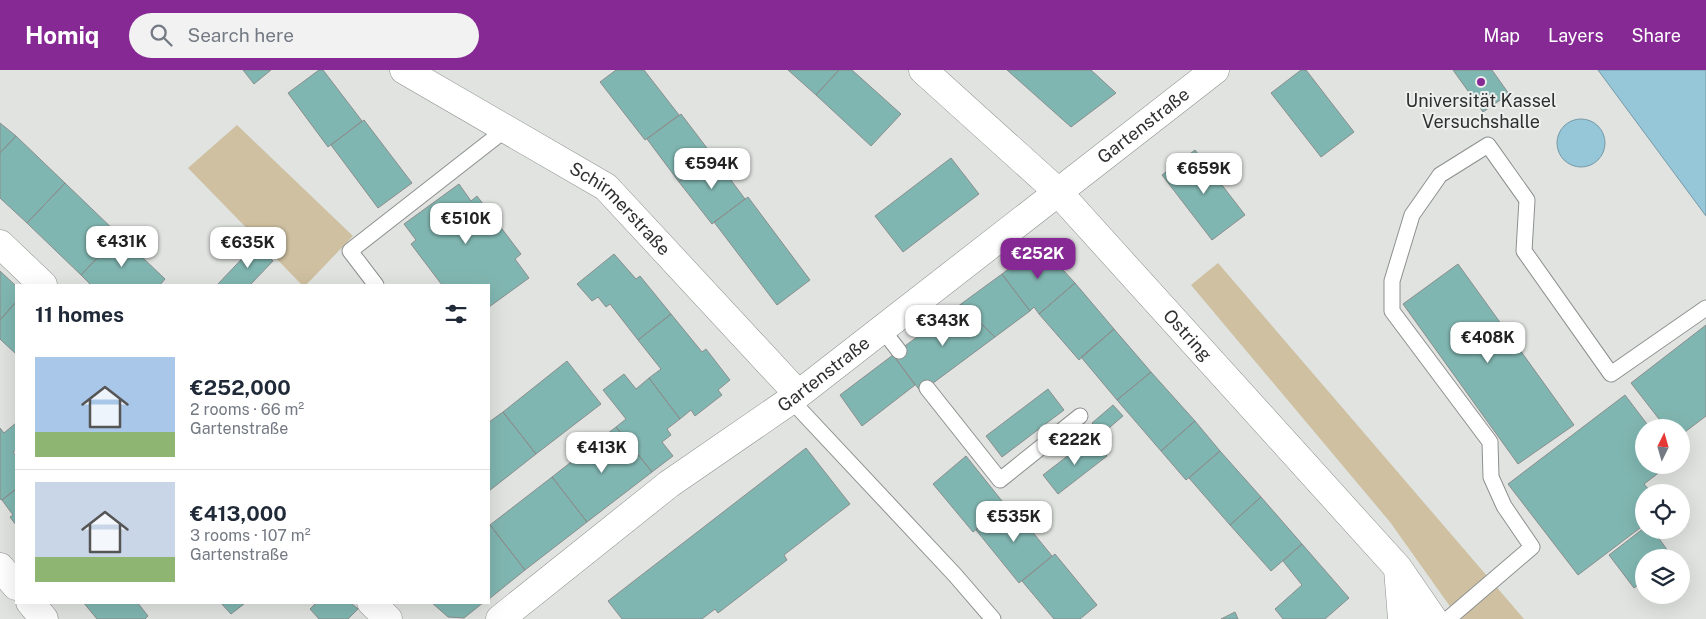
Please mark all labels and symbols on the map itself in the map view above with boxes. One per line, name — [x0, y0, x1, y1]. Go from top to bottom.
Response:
marker: Universität Kassel Versuchshalle — [1475, 76, 1487, 88]
street label: Gartenstraße — [1093, 83, 1193, 168]
place label: Universität Kassel Versuchshalle — [1406, 90, 1556, 132]
pin: €594K — [677, 148, 747, 190]
pin: €659K — [1169, 152, 1239, 195]
street label: Schirmerstraße — [566, 157, 675, 259]
pin: €510K — [431, 202, 501, 245]
pin: €431K — [87, 226, 157, 268]
pin: €635K — [213, 226, 283, 269]
pin: €252K — [1003, 238, 1073, 280]
pin: €343K — [908, 304, 978, 347]
street label: Ostring — [1159, 305, 1216, 365]
pin: €408K — [1453, 322, 1523, 364]
street label: Gartenstraße — [773, 332, 874, 416]
north arrow — [1635, 419, 1690, 474]
pin: €222K — [1040, 424, 1110, 466]
pin: €413K — [567, 432, 637, 474]
pin: €535K — [979, 500, 1049, 543]

